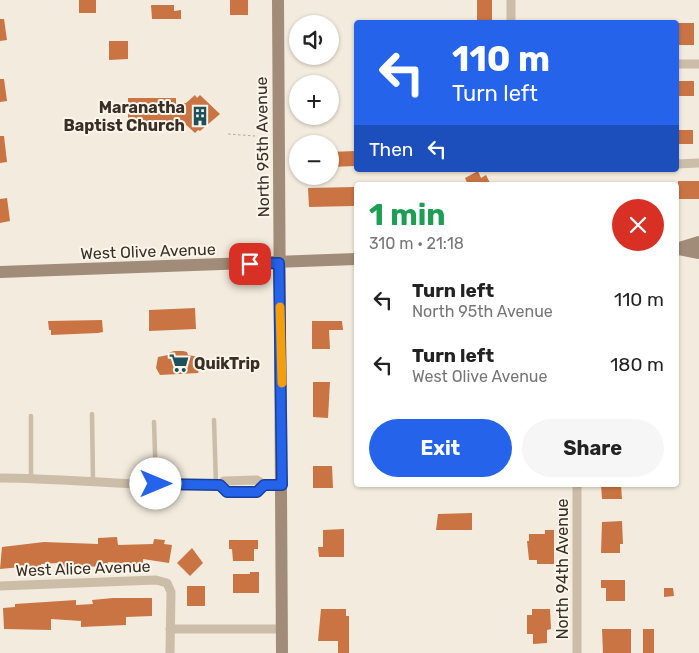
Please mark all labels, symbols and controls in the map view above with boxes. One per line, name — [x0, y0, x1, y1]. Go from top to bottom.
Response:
map controls — [289, 15, 339, 185]
button: sound — [289, 15, 339, 65]
text: 110 m — [452, 38, 550, 80]
icon: left — [369, 40, 434, 105]
button: + — [289, 75, 339, 125]
street label: North 95th Avenue — [252, 76, 273, 218]
text: Turn left — [452, 80, 538, 107]
place label: Maranatha Baptist Church — [64, 98, 185, 135]
building icon: Maranatha Baptist Church — [189, 105, 211, 127]
button: − — [289, 135, 339, 185]
icon: left — [423, 135, 451, 163]
text: Then — [369, 138, 413, 161]
text: 1 min — [369, 197, 446, 233]
button: close — [612, 199, 664, 251]
text: 310 m · 21:18 — [369, 234, 464, 253]
street label: West Olive Avenue — [80, 240, 216, 263]
pin — [229, 243, 271, 285]
icon: arrive — [236, 250, 264, 278]
text: Turn left — [412, 279, 494, 302]
icon: left — [369, 286, 397, 314]
text: 110 m — [614, 288, 664, 311]
text: North 95th Avenue — [412, 302, 553, 321]
text: Turn left — [412, 344, 494, 367]
icon: left — [369, 351, 397, 379]
supermarket icon: QuikTrip — [168, 352, 190, 374]
text: 180 m — [610, 353, 664, 376]
place label: QuikTrip — [194, 354, 260, 373]
text: West Olive Avenue — [412, 367, 547, 386]
button: Exit — [369, 419, 512, 477]
button: Share — [522, 419, 664, 477]
position arrow — [129, 457, 181, 509]
street label: North 94th Avenue — [553, 498, 572, 640]
street label: West Alice Avenue — [15, 557, 151, 580]

